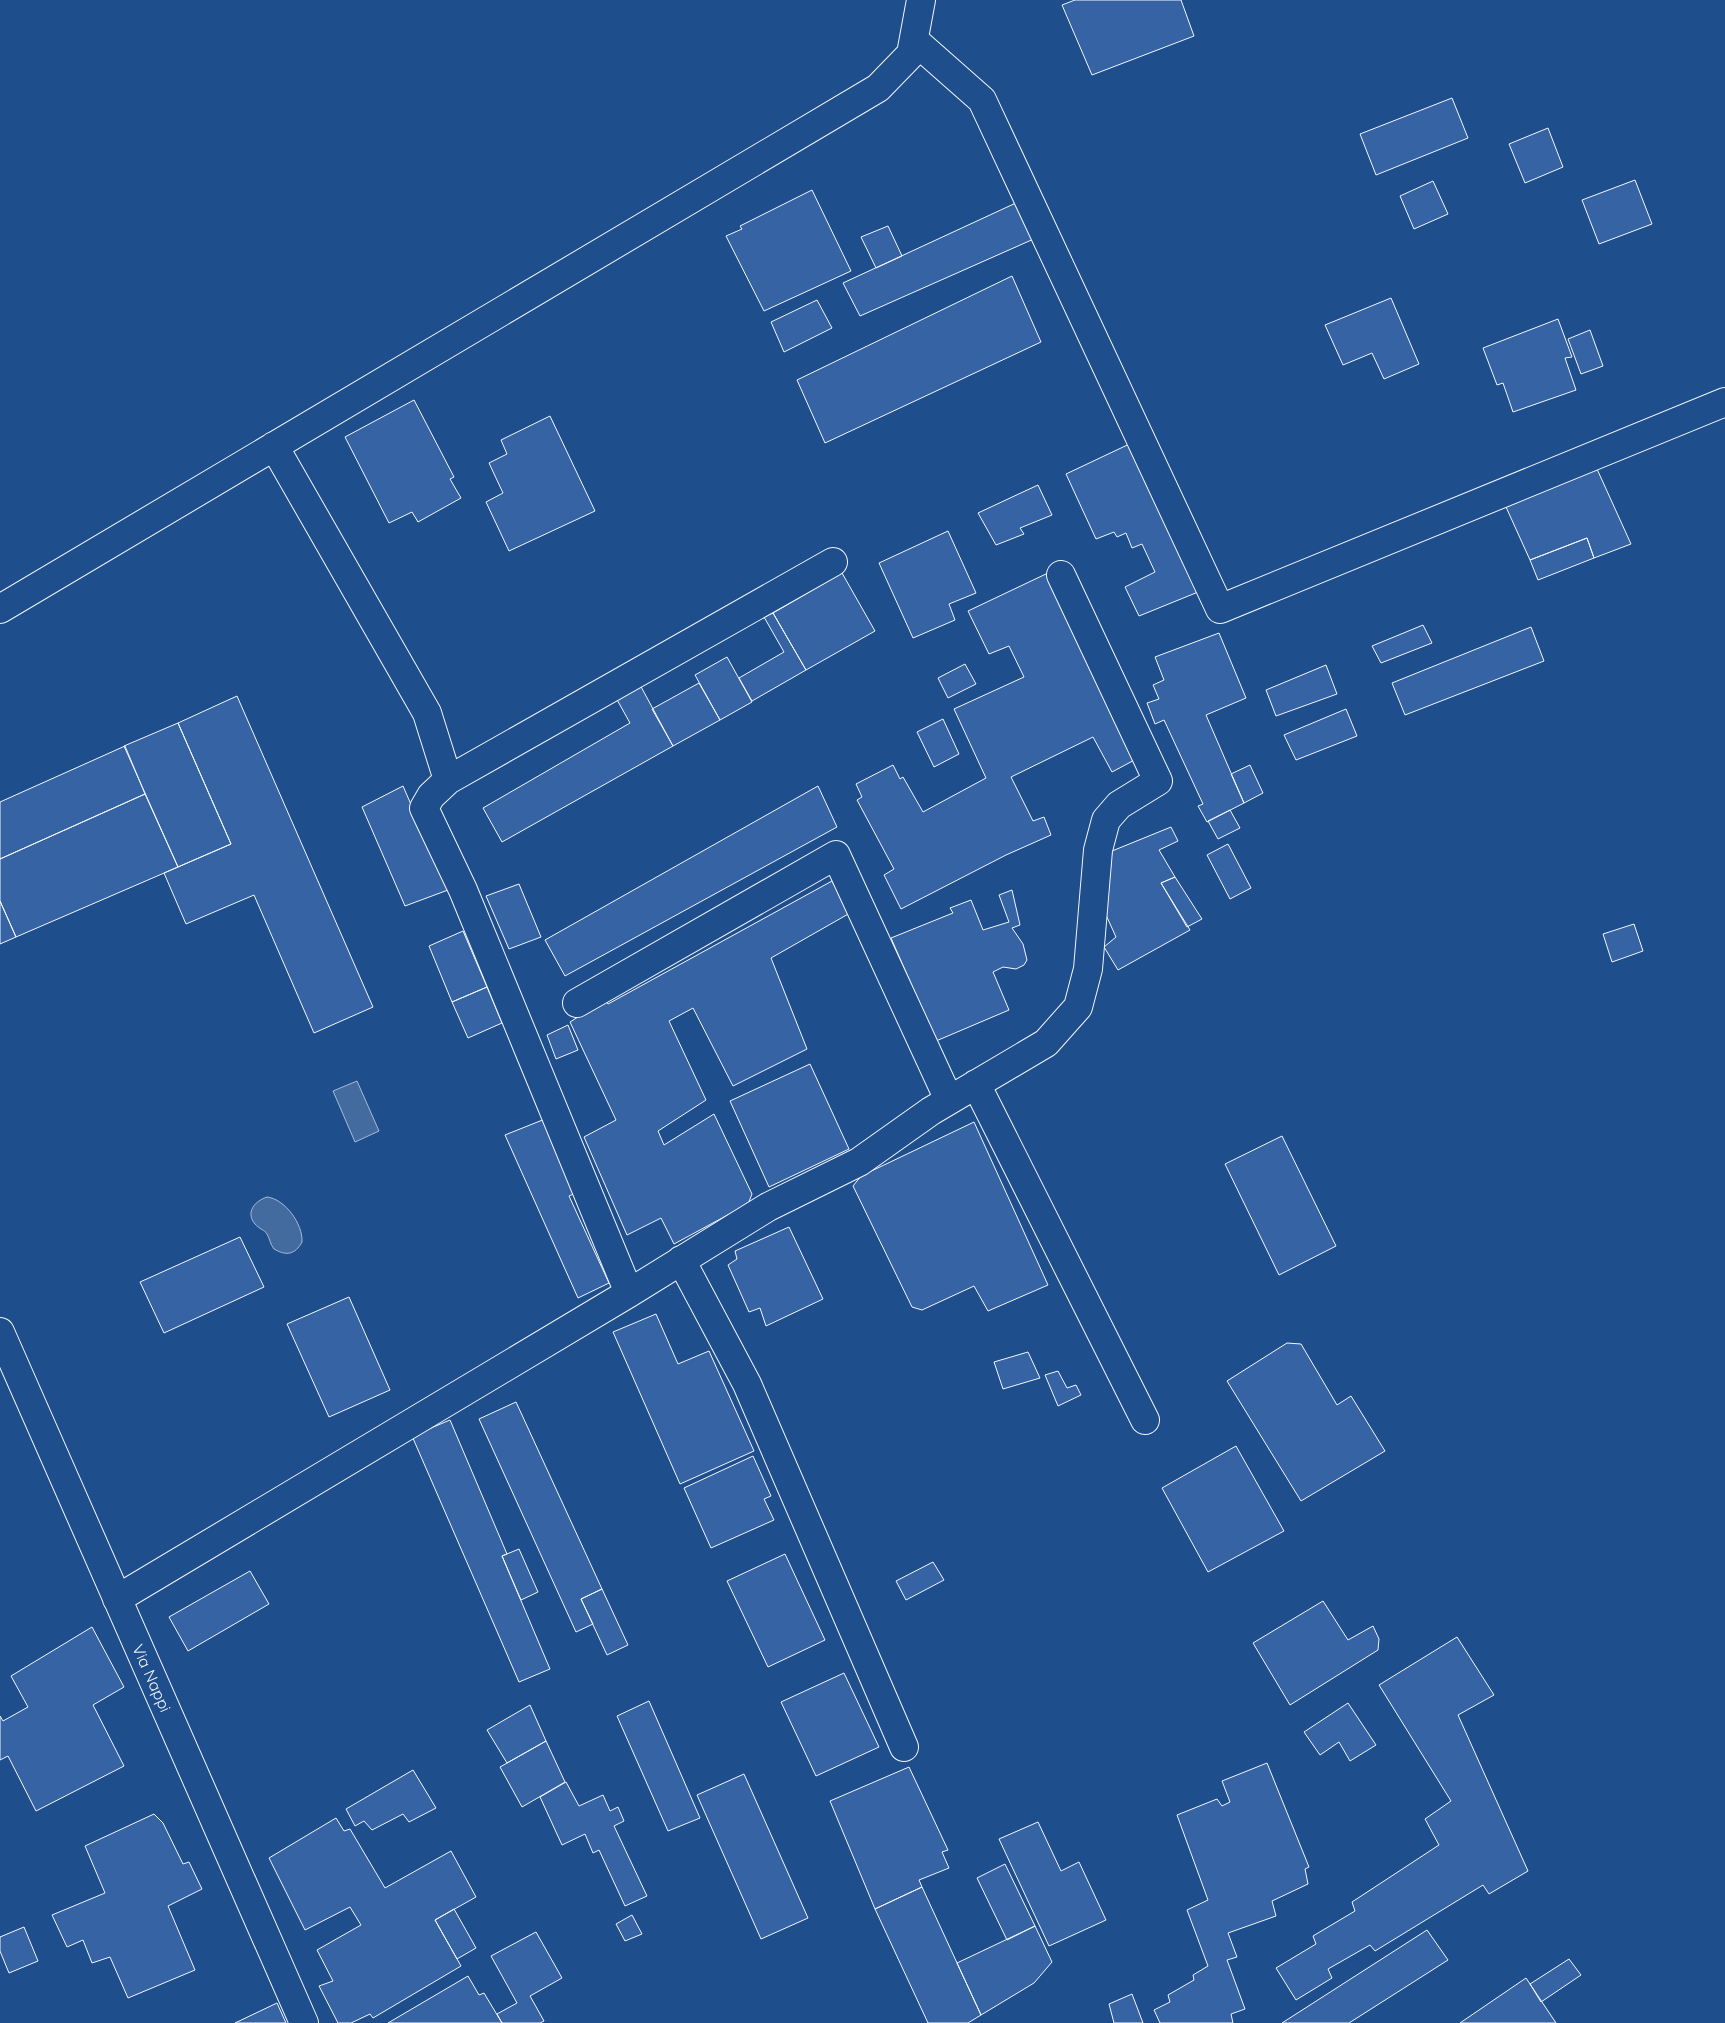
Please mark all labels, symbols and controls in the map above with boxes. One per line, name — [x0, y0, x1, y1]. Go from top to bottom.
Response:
street label: Via Nappi — [128, 1641, 176, 1715]

